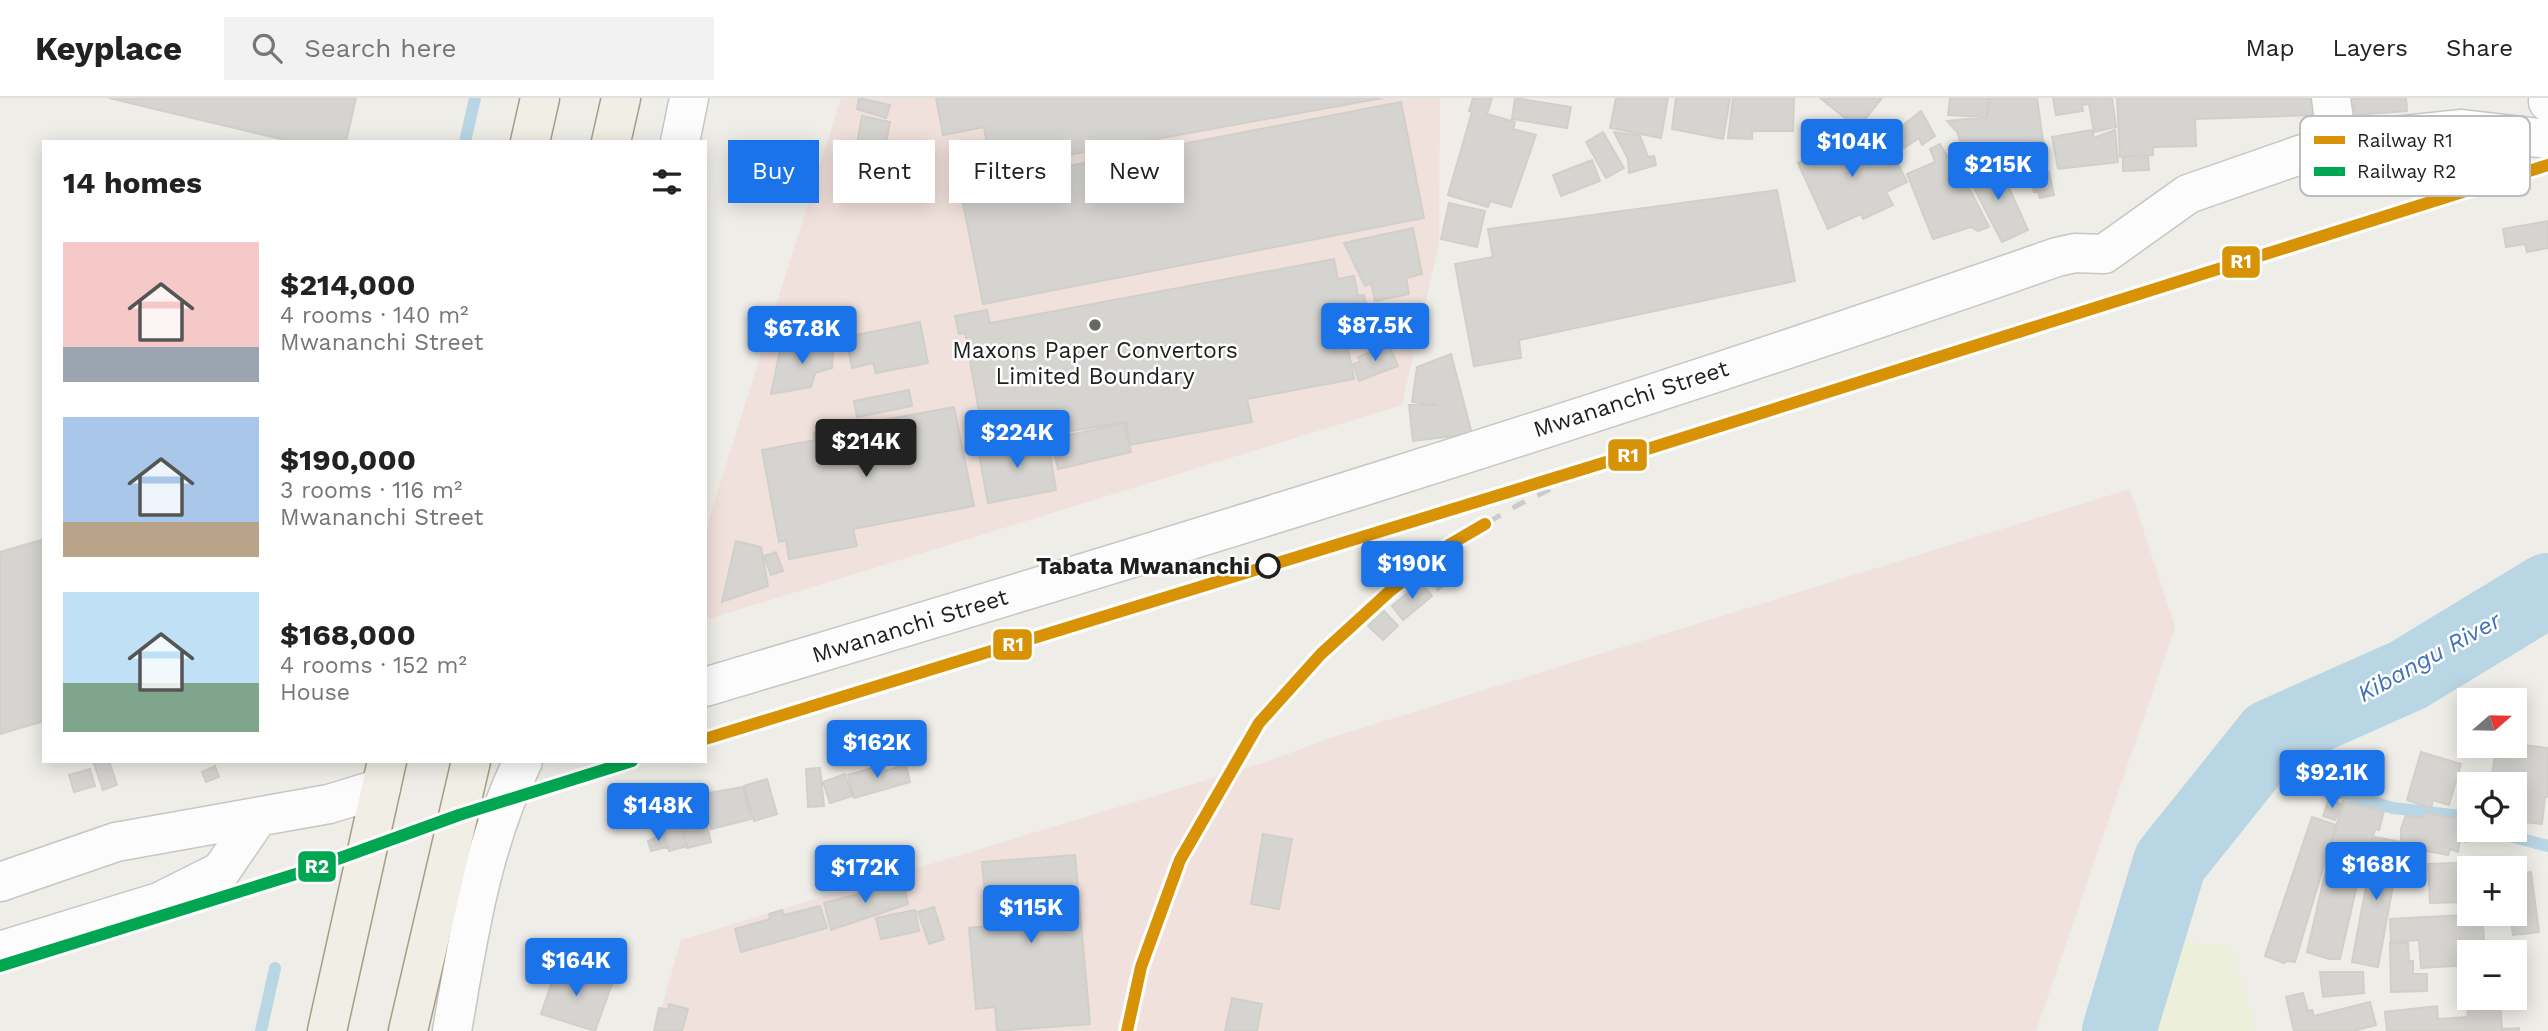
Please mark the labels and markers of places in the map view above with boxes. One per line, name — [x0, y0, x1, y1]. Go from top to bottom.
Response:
pin: $104K — [1803, 120, 1901, 179]
pin: $215K — [1949, 142, 2047, 202]
pin: $87.5K — [1318, 303, 1432, 363]
pin: $67.8K — [745, 306, 859, 366]
marker: Maxons Paper Convertors Limited Boundary — [1087, 317, 1103, 333]
place label: Maxons Paper Convertors Limited Boundary — [952, 337, 1238, 390]
pin: $224K — [968, 410, 1066, 470]
pin: $214K — [817, 420, 915, 479]
pin: $190K — [1363, 542, 1461, 601]
place label: Tabata Mwananchi — [1036, 553, 1250, 580]
marker: Tabata Mwananchi — [1256, 554, 1280, 578]
pin: $162K — [828, 720, 926, 780]
pin: $92.1K — [2275, 750, 2389, 810]
pin: $148K — [609, 784, 707, 843]
pin: $168K — [2327, 842, 2425, 902]
pin: $172K — [816, 846, 914, 905]
pin: $115K — [982, 886, 1080, 945]
pin: $164K — [527, 939, 625, 998]

